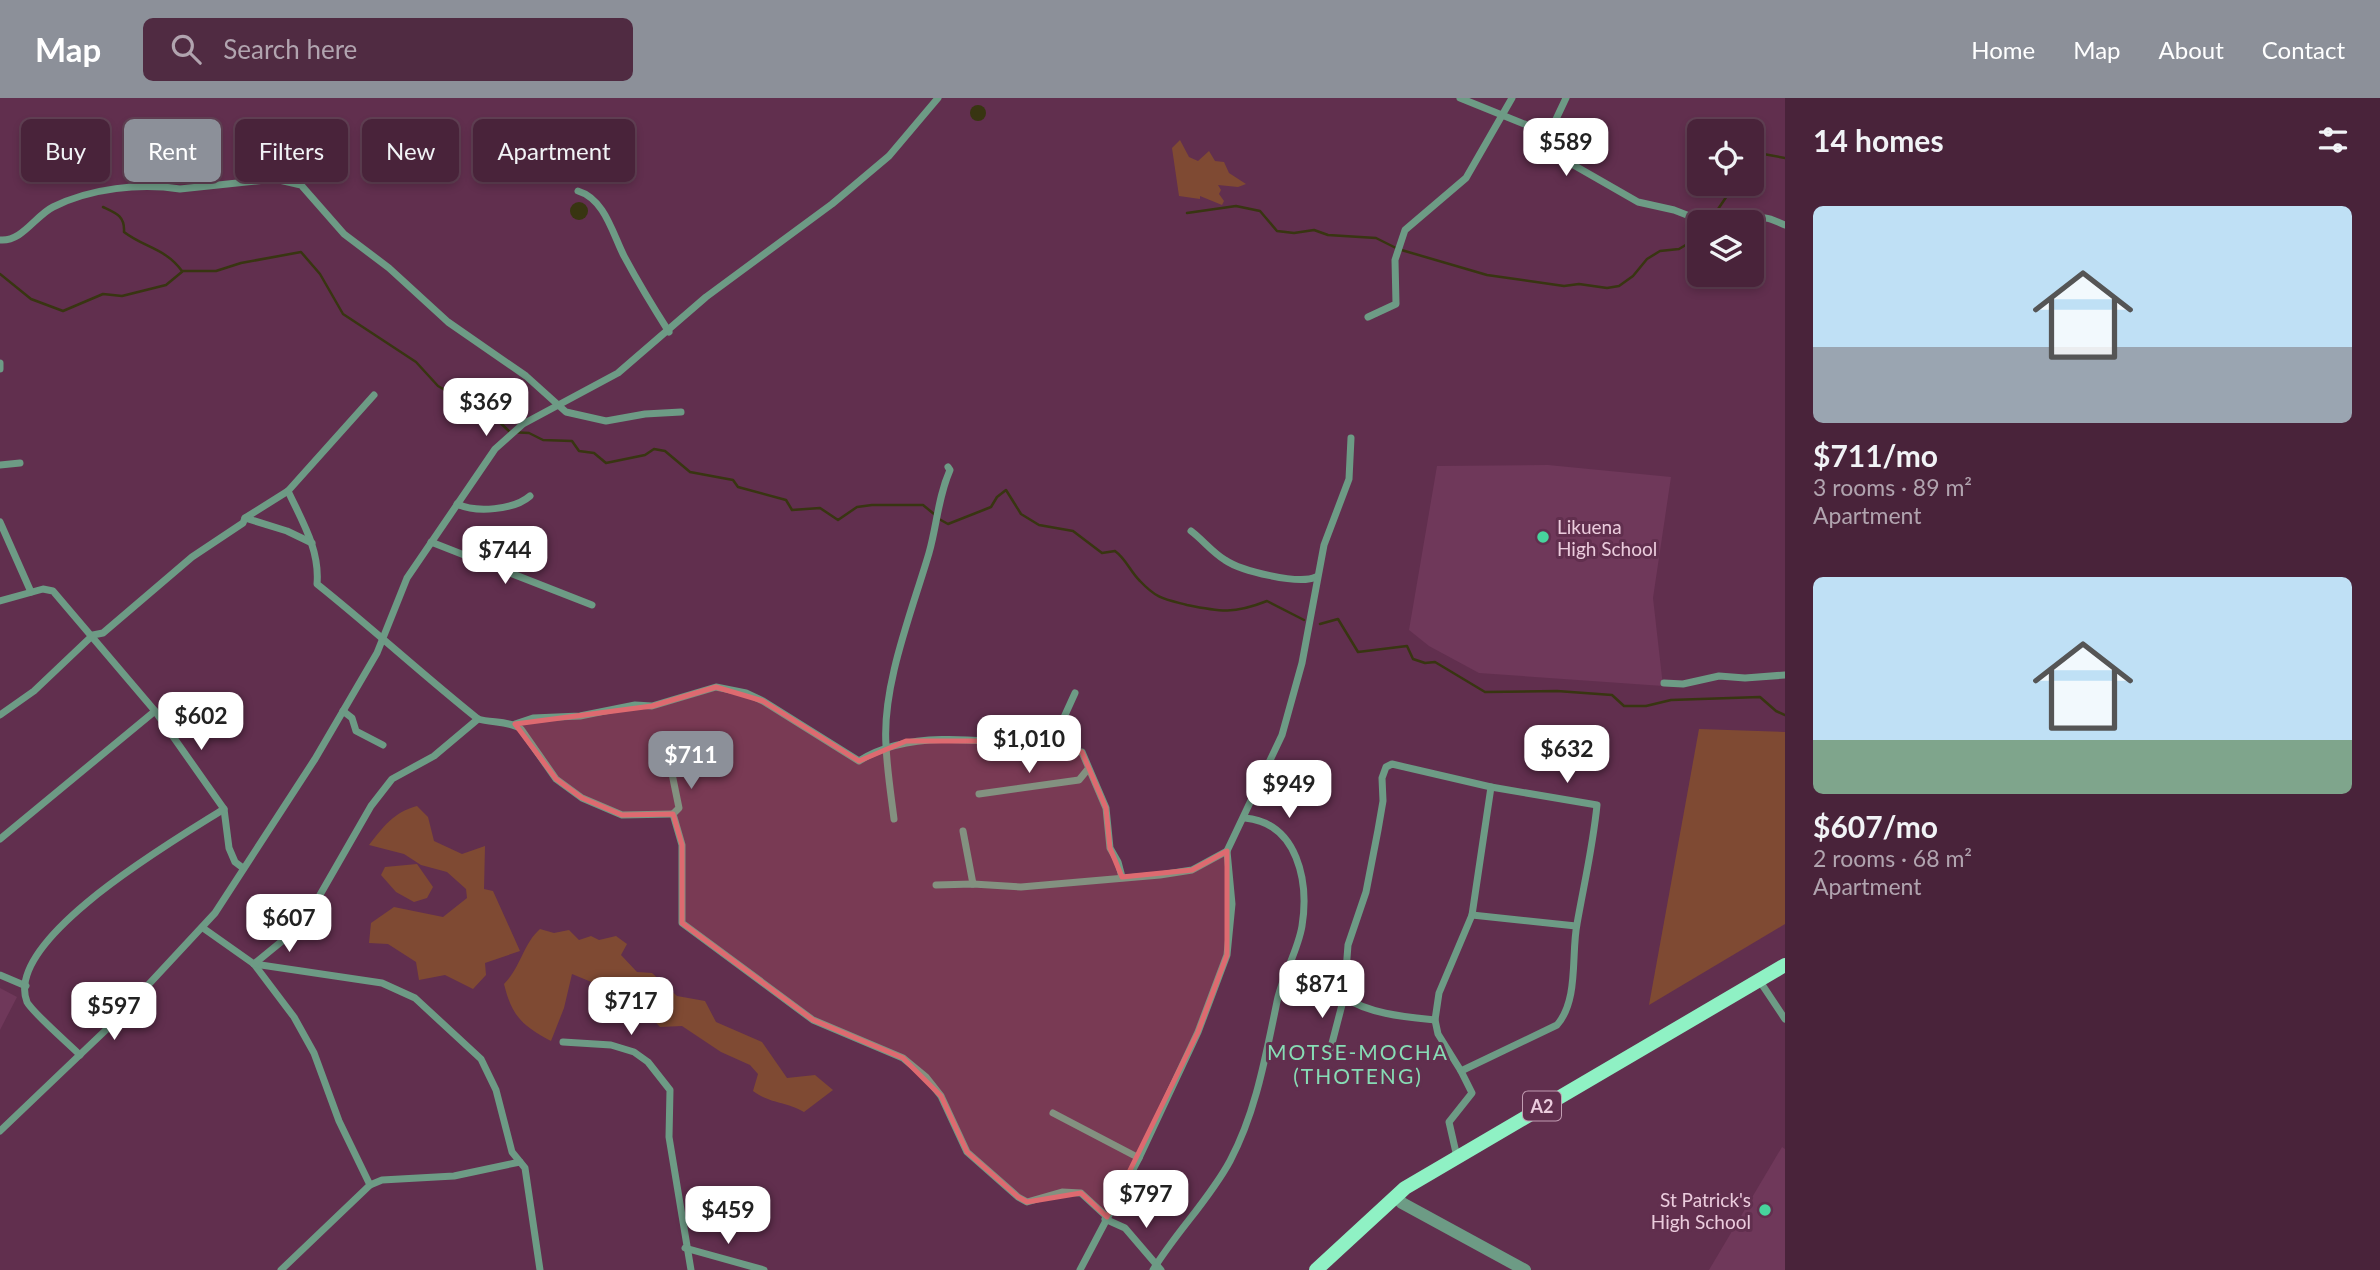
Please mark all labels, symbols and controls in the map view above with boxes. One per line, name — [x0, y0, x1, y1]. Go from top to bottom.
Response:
search box — [143, 18, 633, 81]
text: Map — [35, 29, 101, 69]
icon: search — [167, 30, 205, 68]
text: Search here — [223, 33, 357, 65]
text: Home — [1971, 35, 2035, 64]
text: Map — [2073, 35, 2121, 64]
text: About — [2159, 35, 2224, 64]
text: Contact — [2262, 35, 2345, 64]
pin: $589 — [1525, 118, 1607, 178]
chip: Buy — [21, 119, 110, 182]
chip: Rent — [124, 119, 221, 182]
chip: Filters — [235, 119, 348, 182]
chip: New — [362, 119, 459, 182]
chip: Apartment — [473, 119, 635, 182]
map controls — [1687, 119, 1764, 287]
button: locate — [1687, 119, 1764, 196]
icon: filters — [2314, 121, 2352, 159]
text: 14 homes — [1813, 122, 1944, 158]
text: $589 — [1539, 127, 1593, 155]
button: layers — [1687, 210, 1764, 287]
icon: home — [2020, 252, 2146, 378]
pin: $369 — [445, 378, 527, 438]
text: $369 — [459, 387, 513, 415]
text: $711/mo — [1813, 437, 1938, 473]
text: 3 rooms · 89 m² — [1813, 473, 1972, 501]
text: Apartment — [1813, 501, 1921, 529]
place label: Likuena High School — [1557, 515, 1657, 560]
pin: $744 — [464, 526, 546, 586]
marker: Likuena High School — [1535, 529, 1551, 545]
text: $744 — [478, 535, 532, 563]
icon: home — [2020, 623, 2146, 749]
pin: $602 — [160, 692, 242, 752]
text: $602 — [174, 701, 228, 729]
pin: $1,010 — [972, 716, 1086, 775]
text: $1,010 — [993, 724, 1065, 752]
pin: $632 — [1526, 726, 1608, 785]
pin: $711 — [650, 732, 732, 791]
text: $632 — [1540, 734, 1594, 762]
text: $711 — [664, 740, 718, 768]
pin: $949 — [1248, 760, 1330, 820]
text: $949 — [1262, 769, 1316, 797]
text: $607/mo — [1813, 808, 1938, 844]
text: 2 rooms · 68 m² — [1813, 844, 1972, 872]
text: Apartment — [1813, 872, 1921, 900]
pin: $607 — [248, 894, 330, 954]
text: $607 — [262, 903, 316, 931]
pin: $871 — [1281, 960, 1363, 1020]
text: $871 — [1295, 969, 1349, 997]
pin: $717 — [590, 978, 672, 1037]
pin: $597 — [73, 982, 155, 1042]
text: $717 — [604, 986, 658, 1014]
text: $597 — [87, 991, 141, 1019]
district label: MOTSE-MOCHA (THOTENG) — [1267, 1039, 1449, 1088]
road number: A2 — [1523, 1091, 1561, 1121]
pin: $797 — [1105, 1170, 1187, 1230]
text: $797 — [1119, 1179, 1173, 1207]
pin: $459 — [687, 1186, 769, 1246]
place label: St Patrick's High School — [1651, 1188, 1751, 1233]
text: $459 — [701, 1195, 755, 1223]
marker: St Patrick's High School — [1757, 1202, 1773, 1218]

